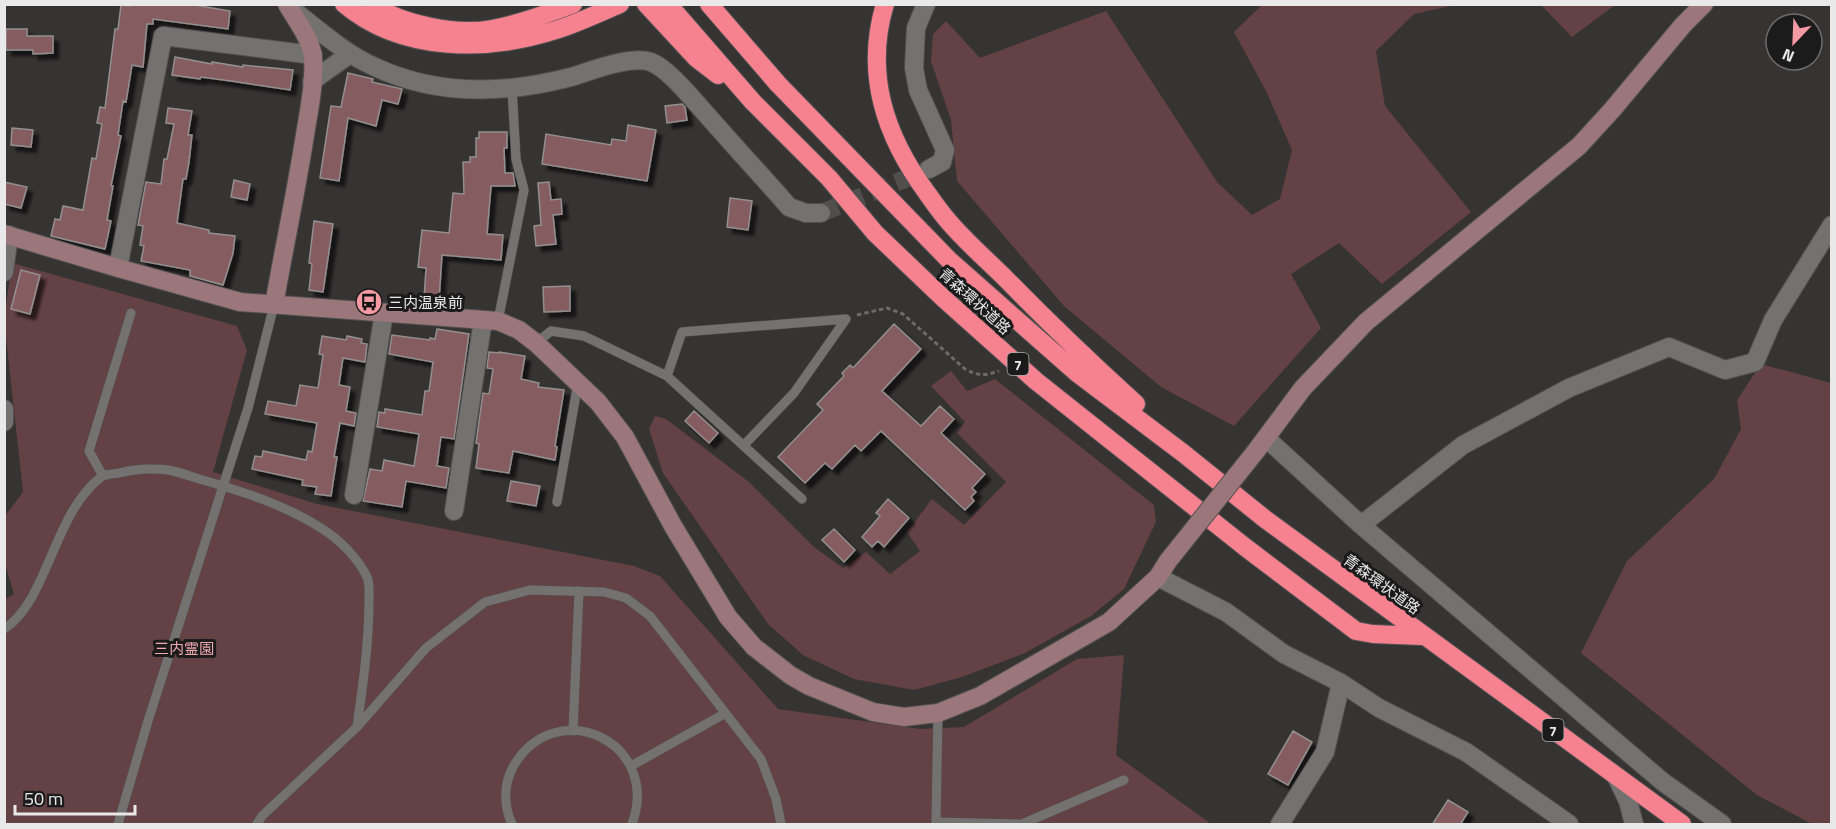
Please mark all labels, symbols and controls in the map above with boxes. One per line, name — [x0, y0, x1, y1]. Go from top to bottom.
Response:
north arrow — [1764, 12, 1824, 72]
text: N — [1778, 43, 1798, 69]
street label: 青森環状道路 — [934, 262, 1016, 340]
bus stop icon: 三内温泉前 — [354, 287, 384, 317]
place label: 三内温泉前 — [388, 291, 463, 314]
road number: 7 — [1008, 353, 1028, 375]
street label: 青森環状道路 — [1339, 548, 1425, 620]
park label: 三内霊園 — [154, 637, 214, 660]
road number: 7 — [1542, 719, 1564, 741]
scale bar — [15, 778, 135, 816]
text: 50 m — [24, 785, 63, 812]

